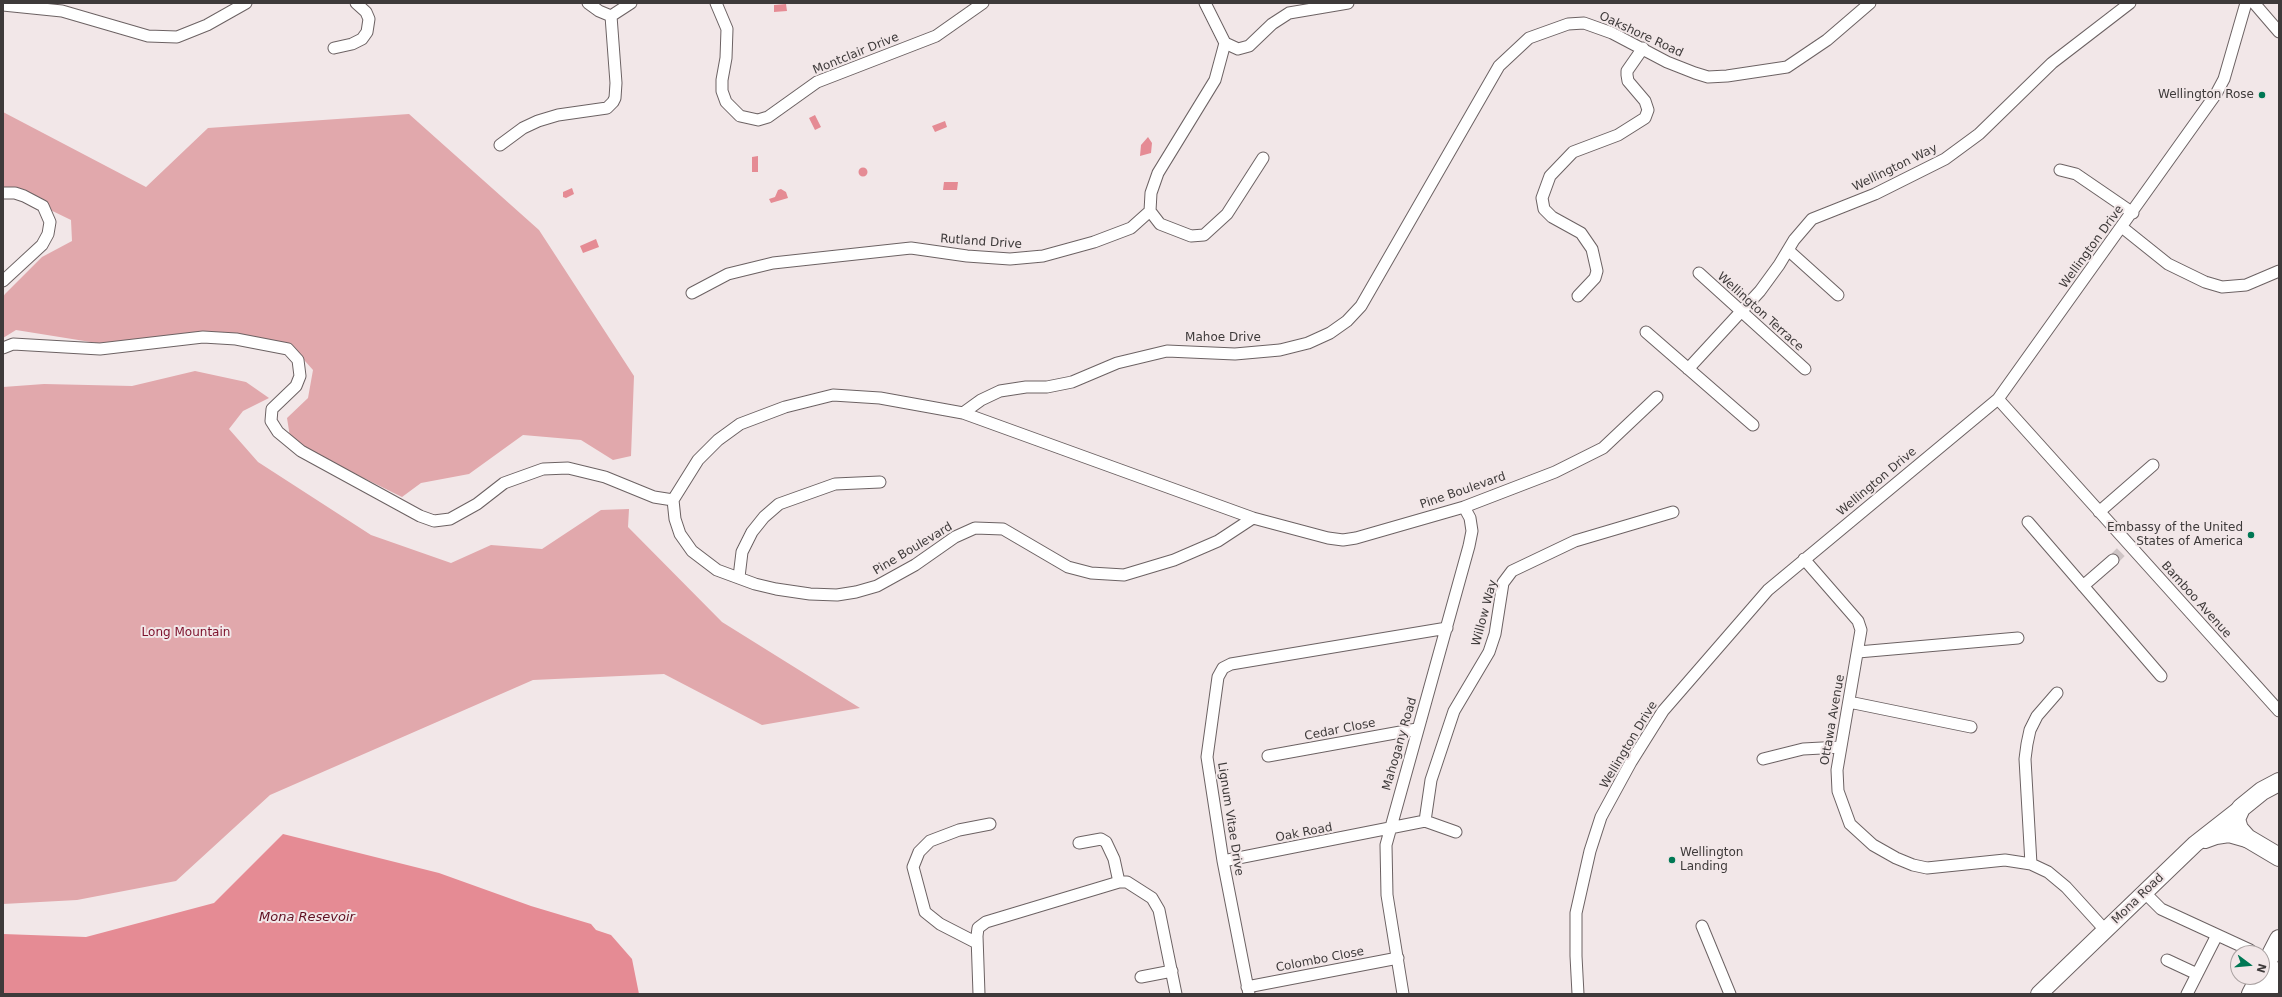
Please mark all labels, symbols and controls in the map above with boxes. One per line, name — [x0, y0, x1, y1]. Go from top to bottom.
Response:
street label: Oakshore Road — [1597, 9, 1685, 61]
street label: Montclair Drive — [811, 30, 901, 78]
place label: Wellington Rose — [2158, 88, 2254, 102]
marker: Wellington Rose — [2257, 90, 2267, 100]
street label: Wellington Way — [1850, 141, 1940, 195]
street label: Wellington Drive — [2057, 203, 2127, 291]
street label: Rutland Drive — [940, 232, 1022, 252]
street label: Wellington Terrace — [1714, 270, 1806, 354]
street label: Mahoe Drive — [1185, 331, 1261, 345]
street label: Wellington Drive — [1834, 445, 1920, 519]
street label: Pine Boulevard — [1418, 470, 1508, 512]
street label: Pine Boulevard — [871, 520, 955, 578]
place label: Embassy of the United States of America — [2107, 521, 2243, 549]
marker: Embassy of the United States of America — [2246, 530, 2256, 540]
street label: Bamboo Avenue — [2158, 559, 2234, 641]
street label: Willow Way — [1469, 578, 1501, 648]
park label: Long Mountain — [142, 626, 230, 640]
street label: Ottawa Avenue — [1818, 674, 1848, 766]
street label: Mahogany Road — [1380, 696, 1420, 792]
street label: Wellington Drive — [1597, 699, 1661, 791]
street label: Cedar Close — [1303, 716, 1377, 744]
street label: Lignum Vitae Drive — [1214, 761, 1246, 877]
street label: Oak Road — [1274, 820, 1334, 846]
place label: Wellington Landing — [1680, 846, 1743, 874]
marker: Wellington Landing — [1667, 855, 1677, 865]
street label: Mona Road — [2109, 871, 2167, 927]
water label: Mona Resevoir — [259, 910, 355, 926]
street label: Colombo Close — [1275, 944, 1365, 976]
north arrow — [2230, 945, 2270, 985]
text: N — [2254, 962, 2269, 974]

